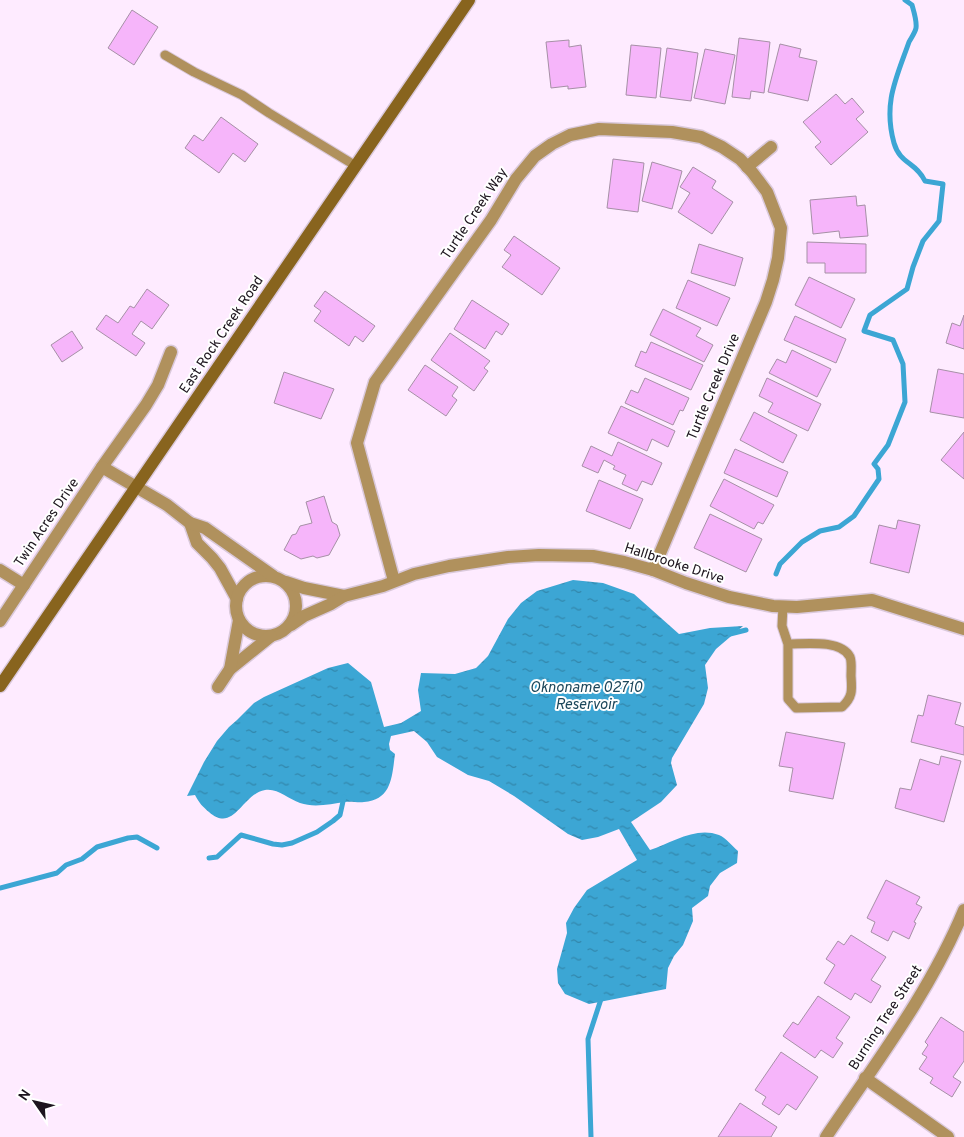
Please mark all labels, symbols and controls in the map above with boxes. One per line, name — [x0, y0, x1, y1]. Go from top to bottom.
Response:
street label: Turtle Creek Way — [438, 165, 512, 263]
street label: East Rock Creek Road — [176, 273, 268, 397]
street label: Turtle Creek Drive — [684, 331, 744, 443]
street label: Twin Acres Drive — [11, 475, 83, 571]
street label: Hallbrooke Drive — [622, 540, 726, 588]
water label: Oknoname 02710 Reservoir — [530, 679, 643, 715]
street label: Burning Tree Street — [846, 962, 926, 1074]
north arrow — [10, 1077, 60, 1127]
text: N — [16, 1087, 35, 1104]

